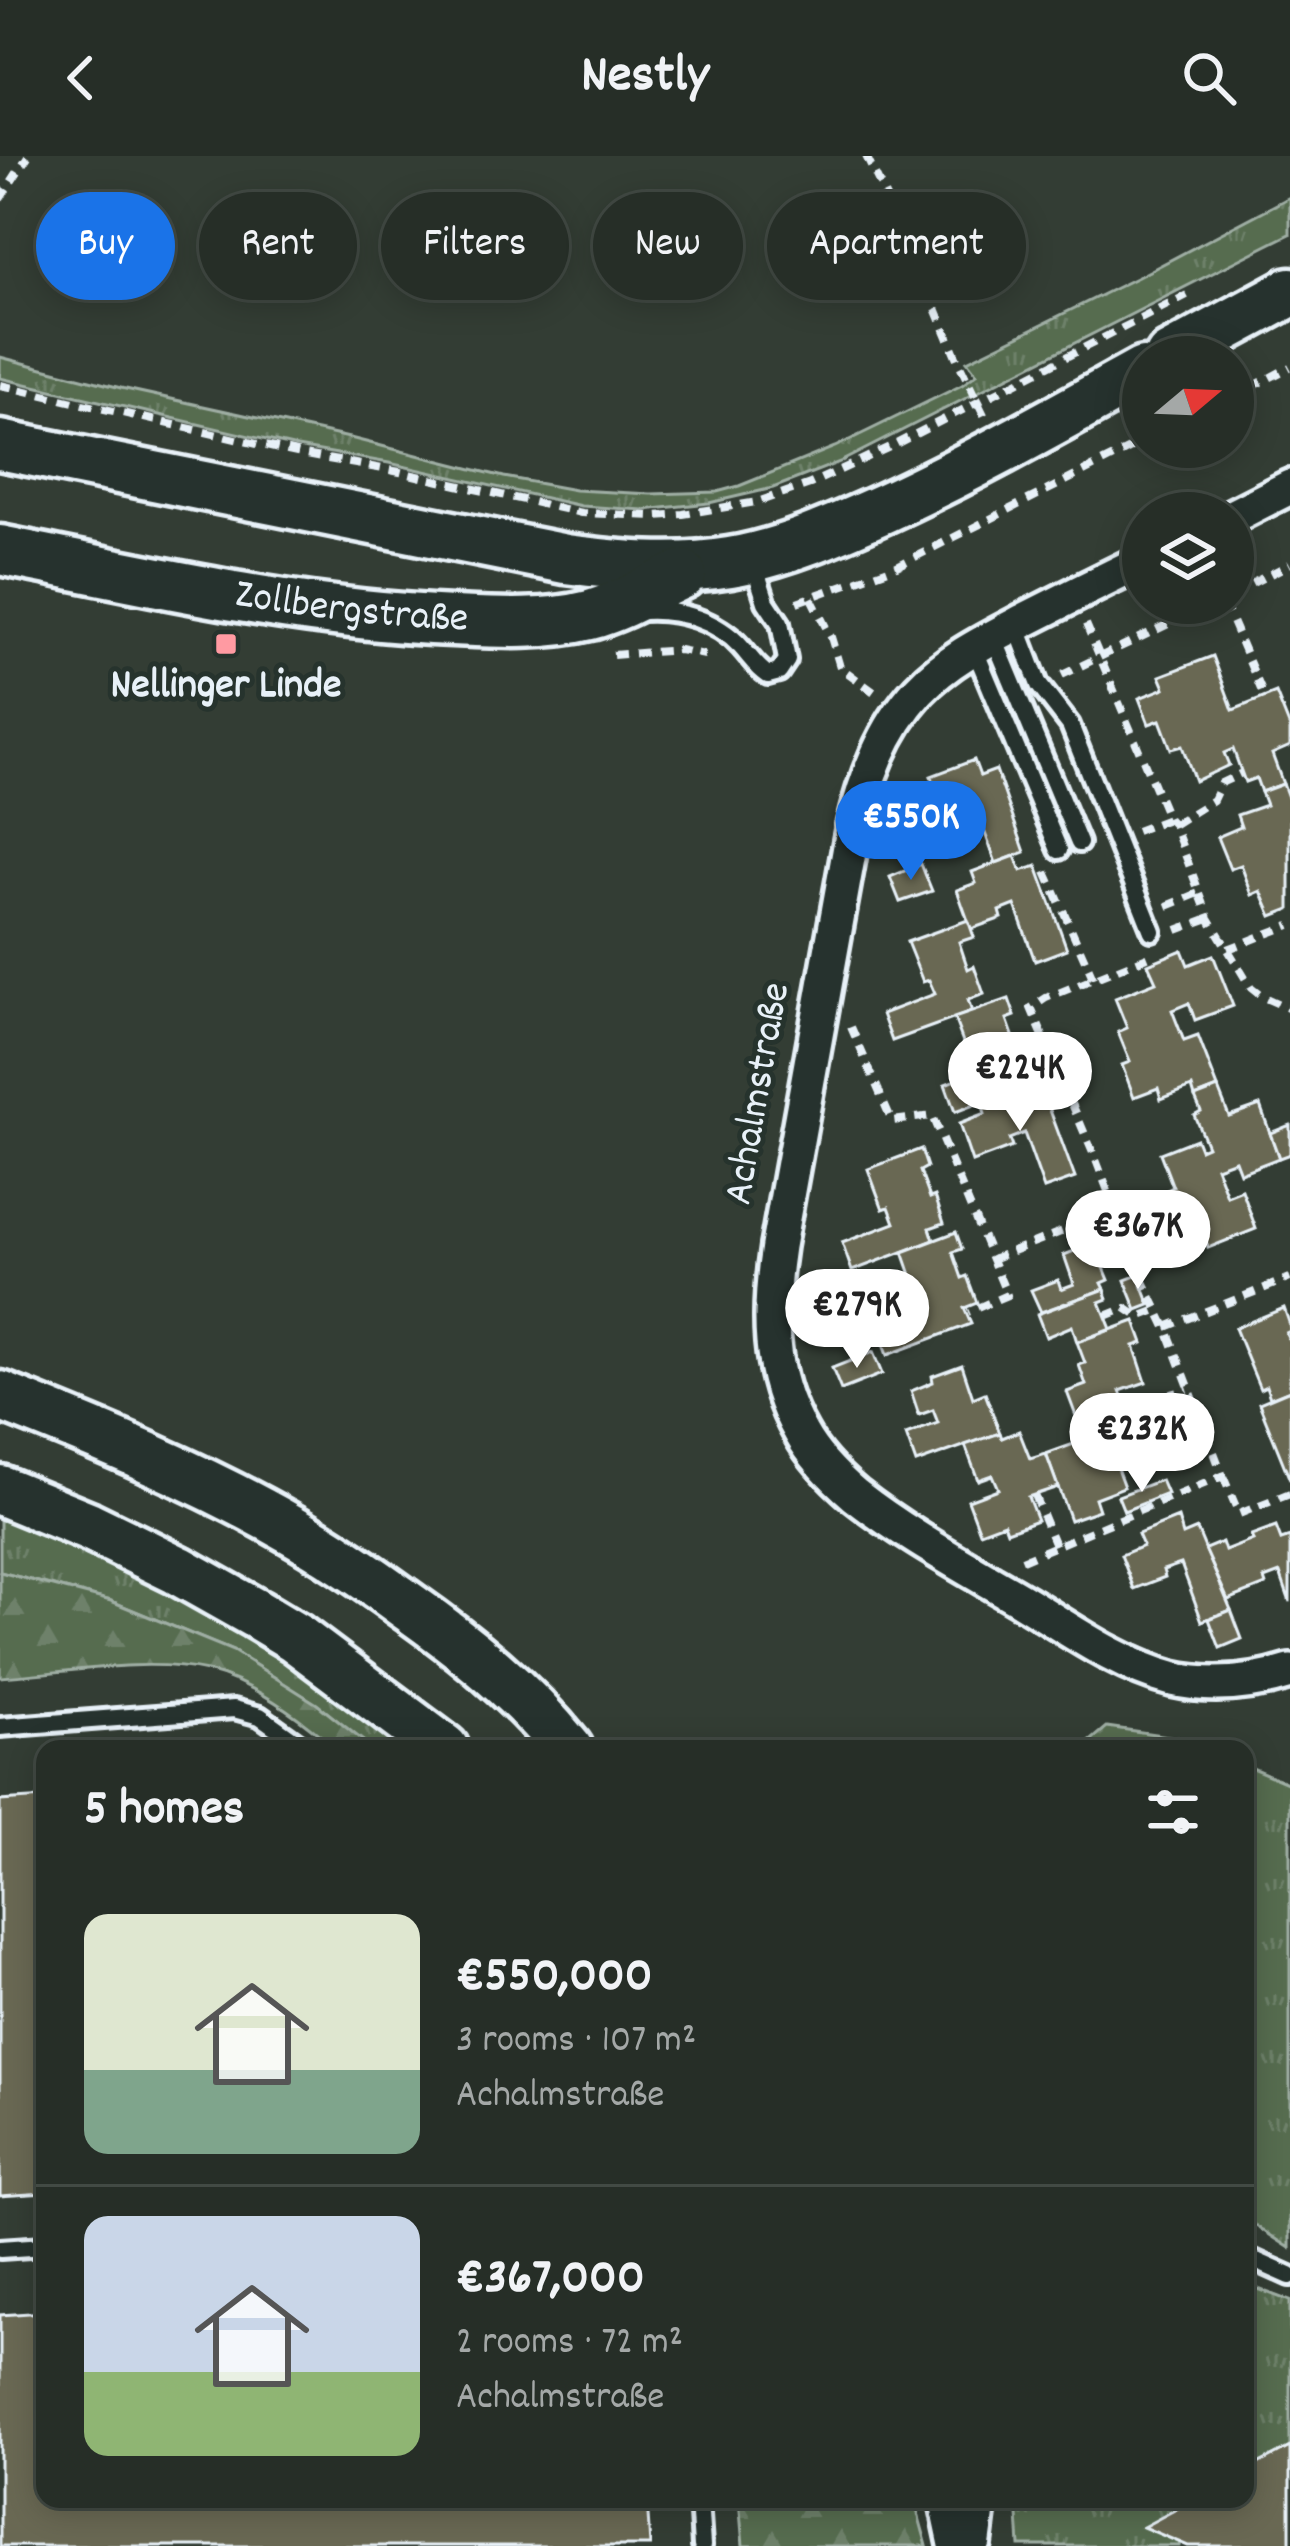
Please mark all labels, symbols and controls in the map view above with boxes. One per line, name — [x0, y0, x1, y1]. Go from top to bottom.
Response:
text: Nestly — [581, 40, 709, 117]
icon: back — [48, 45, 114, 111]
icon: search — [1176, 45, 1242, 111]
chip: Buy — [36, 192, 175, 300]
chip: Rent — [199, 192, 357, 300]
chip: Filters — [381, 192, 569, 300]
chip: New — [593, 192, 743, 300]
chip: Apartment — [767, 192, 1026, 300]
north arrow — [1122, 336, 1254, 468]
map controls — [1122, 336, 1254, 624]
button: layers — [1122, 492, 1254, 624]
street label: Zollbergstraße — [230, 567, 470, 652]
marker: Nellinger Linde — [213, 631, 239, 657]
place label: Nellinger Linde — [111, 658, 341, 718]
pin: €550K — [827, 781, 995, 883]
text: €550K — [862, 792, 960, 847]
street label: Achalmstraße — [711, 978, 809, 1210]
pin: €224K — [936, 1032, 1104, 1134]
text: €224K — [975, 1043, 1065, 1098]
pin: €367K — [1054, 1190, 1222, 1292]
text: €367K — [1092, 1201, 1184, 1256]
pin: €279K — [773, 1269, 941, 1371]
text: €279K — [812, 1280, 902, 1335]
pin: €232K — [1058, 1393, 1226, 1495]
text: €232K — [1096, 1404, 1188, 1459]
text: 5 homes — [84, 1776, 244, 1848]
icon: filters — [1140, 1779, 1206, 1845]
text: €550,000 — [456, 1943, 653, 2015]
icon: home — [180, 1962, 324, 2106]
text: 3 rooms · 107 m² — [456, 2015, 696, 2070]
text: Achalmstraße — [456, 2070, 664, 2125]
text: €367,000 — [456, 2245, 645, 2317]
icon: home — [180, 2264, 324, 2408]
text: 2 rooms · 72 m² — [456, 2317, 683, 2372]
text: Achalmstraße — [456, 2372, 664, 2427]

